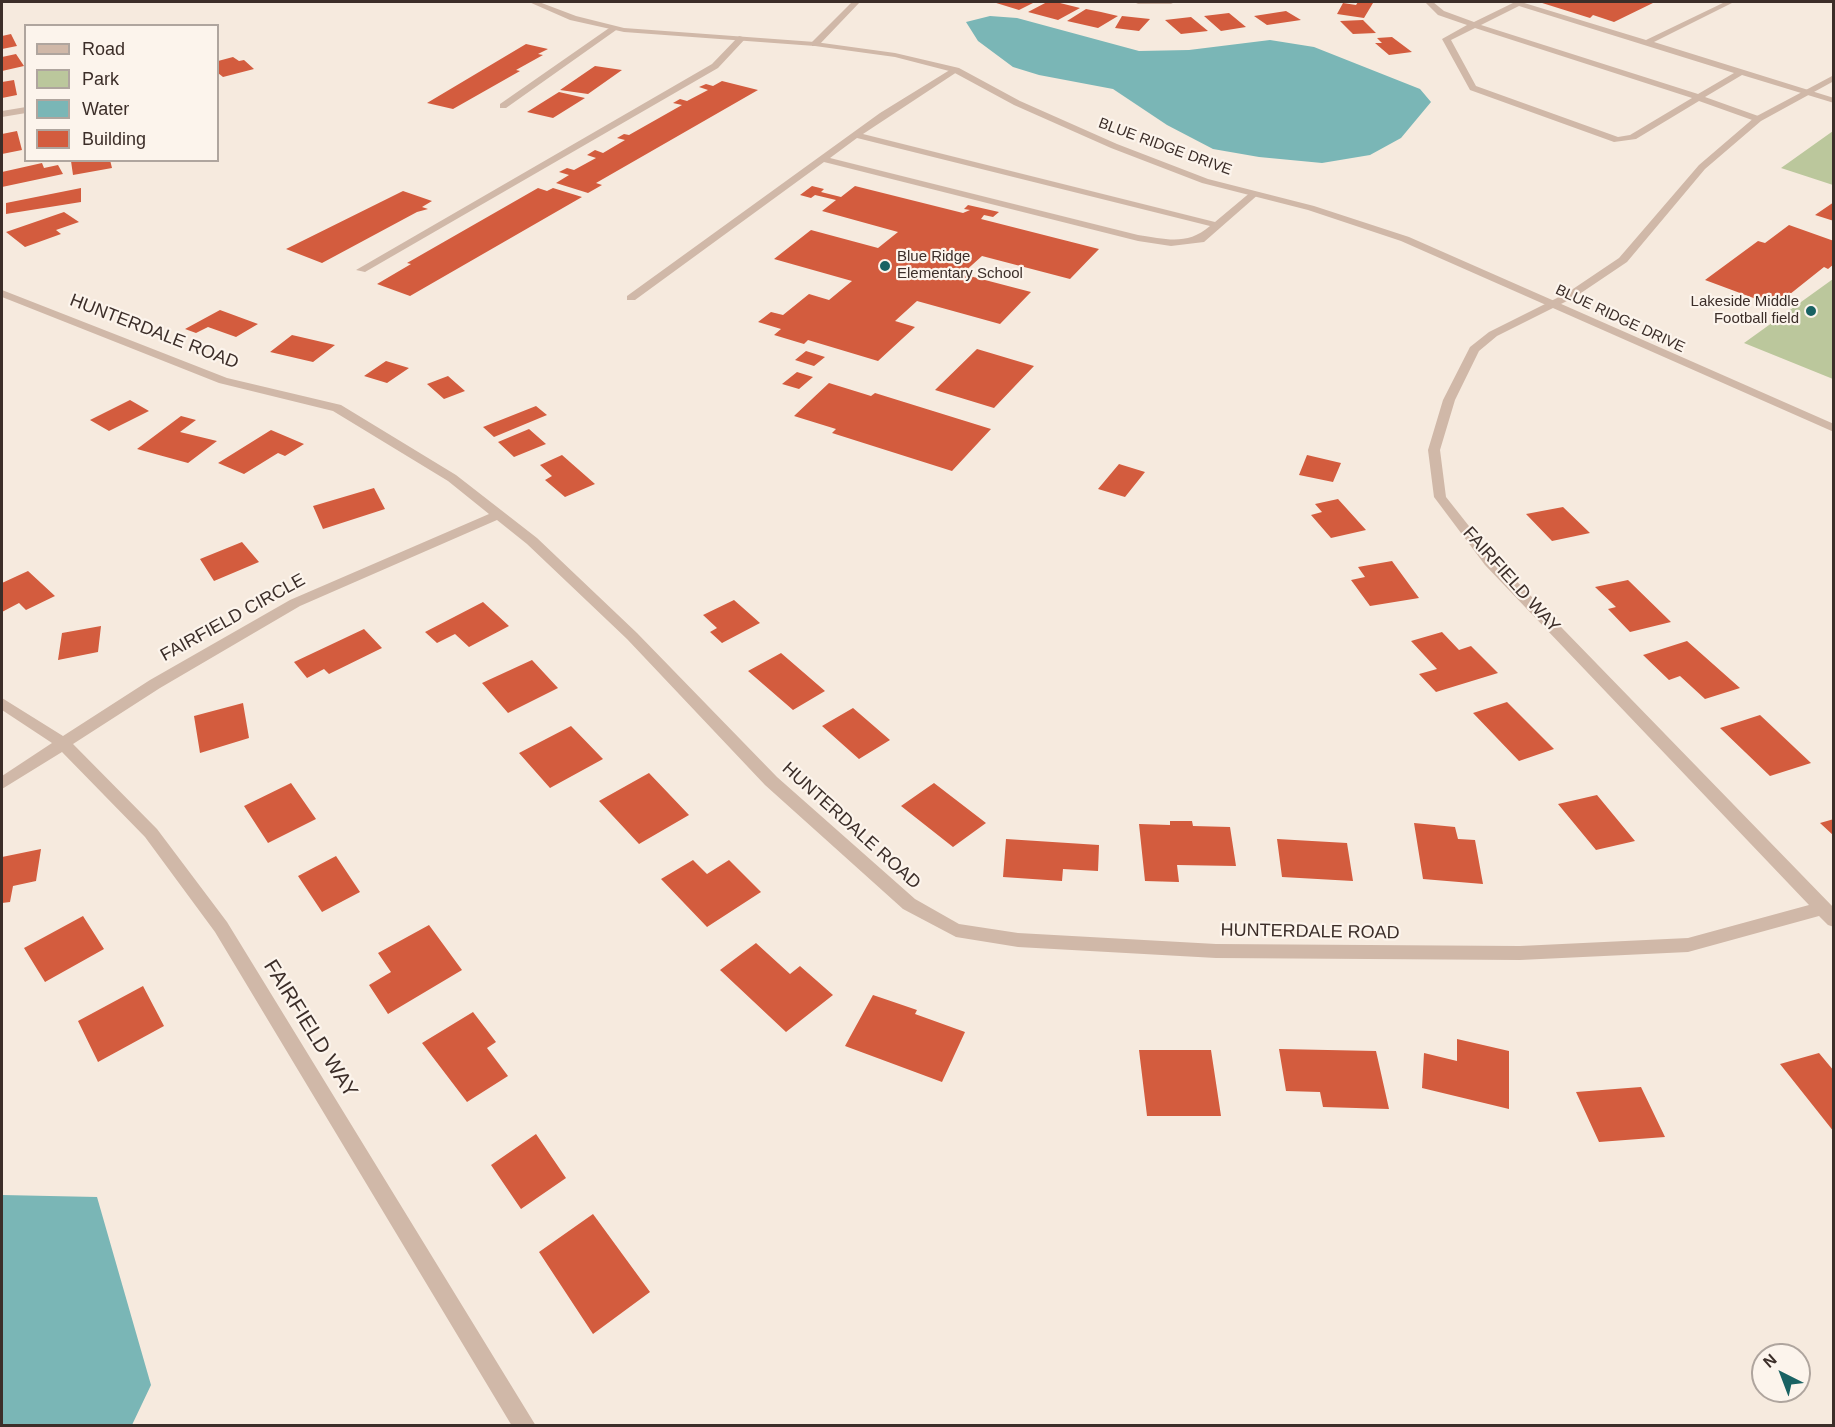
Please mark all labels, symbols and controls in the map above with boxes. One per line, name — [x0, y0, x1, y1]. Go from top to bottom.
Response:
legend — [24, 24, 219, 162]
text: Road — [82, 39, 125, 59]
text: Park — [82, 69, 119, 89]
text: Water — [82, 99, 129, 119]
street label: BLUE RIDGE DRIVE — [1096, 114, 1234, 180]
text: Building — [82, 129, 146, 149]
place label: Blue Ridge Elementary School — [897, 248, 1023, 283]
marker: Blue Ridge Elementary School — [878, 259, 892, 273]
street label: BLUE RIDGE DRIVE — [1552, 281, 1688, 357]
street label: HUNTERDALE ROAD — [67, 290, 241, 374]
place label: Lakeside Middle Football field — [1691, 293, 1799, 328]
marker: Lakeside Middle Football field — [1804, 304, 1818, 318]
street label: FAIRFIELD WAY — [1458, 523, 1564, 637]
street label: FAIRFIELD CIRCLE — [157, 569, 309, 667]
street label: HUNTERDALE ROAD — [777, 758, 925, 894]
street label: HUNTERDALE ROAD — [1220, 920, 1400, 944]
street label: FAIRFIELD WAY — [258, 956, 362, 1102]
north arrow — [1751, 1343, 1811, 1403]
text: N — [1760, 1351, 1780, 1371]

